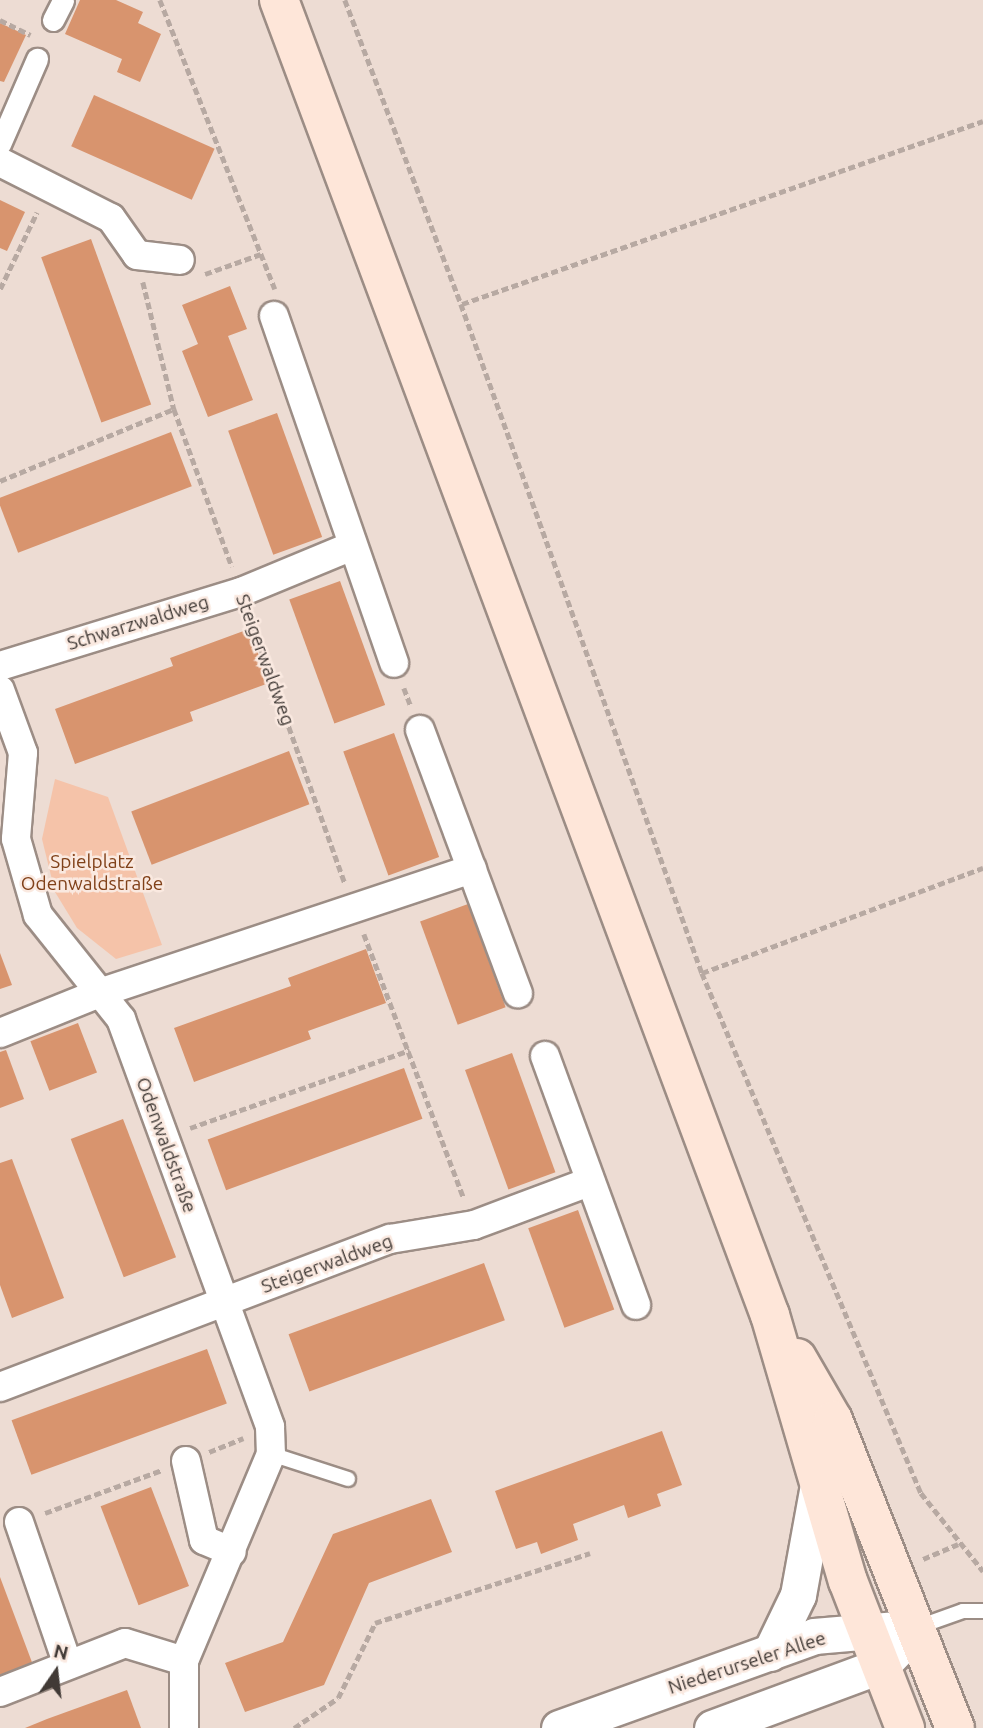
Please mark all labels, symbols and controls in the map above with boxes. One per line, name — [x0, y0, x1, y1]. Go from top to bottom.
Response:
street label: Schwarzwaldweg — [64, 591, 212, 655]
street label: Steigerwaldweg — [231, 591, 299, 729]
park label: Spielplatz Odenwaldstraße — [21, 851, 163, 895]
street label: Odenwaldstraße — [131, 1074, 201, 1216]
street label: Steigerwaldweg — [258, 1230, 396, 1298]
street label: Niederurseler Allee — [665, 1627, 829, 1699]
north arrow — [21, 1637, 91, 1707]
text: N — [52, 1639, 71, 1664]

